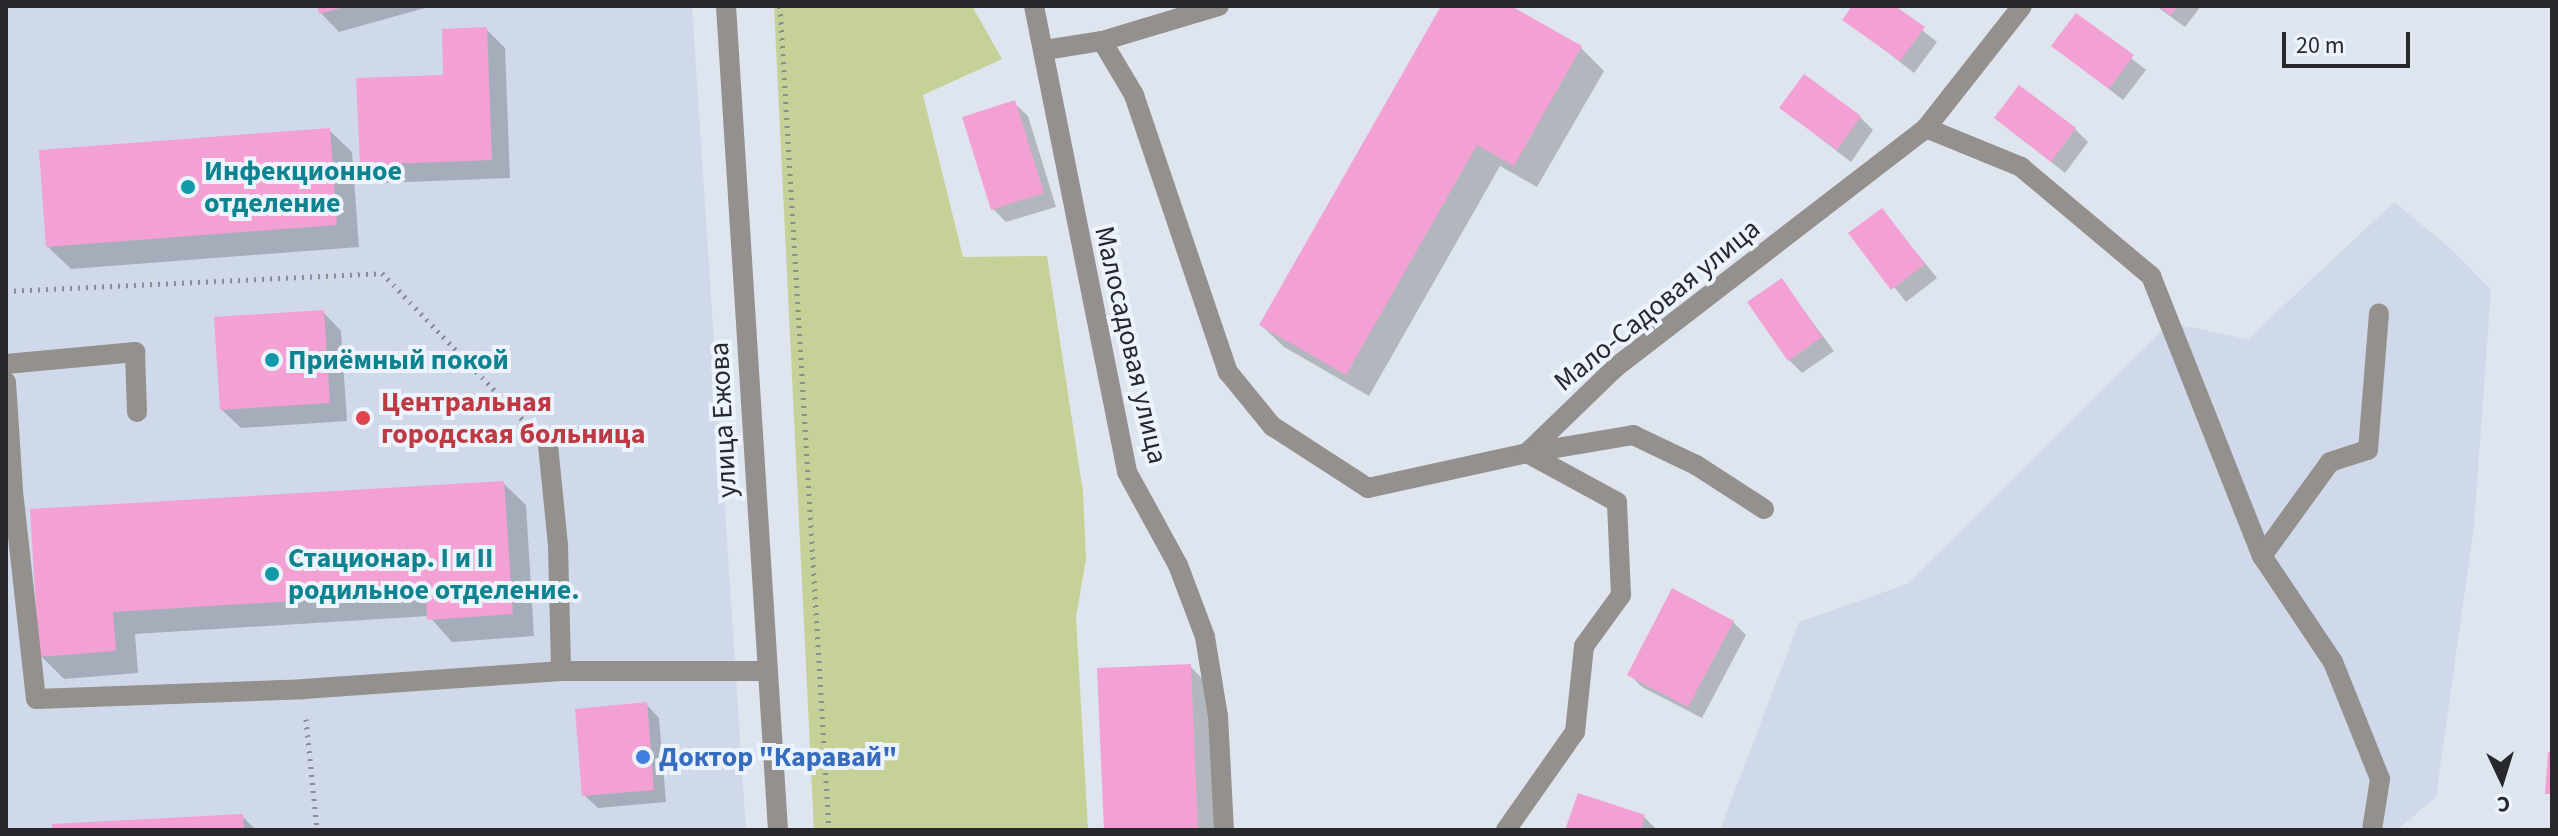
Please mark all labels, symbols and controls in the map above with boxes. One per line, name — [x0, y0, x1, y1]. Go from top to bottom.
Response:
scale bar — [2286, 16, 2414, 66]
text: 20 m — [2296, 28, 2345, 63]
place label: Инфекционное отделение — [204, 154, 402, 220]
marker: Инфекционное отделение — [179, 178, 197, 196]
street label: Мало-Садовая улица — [1547, 212, 1767, 398]
street label: Малосадовая улица — [1087, 223, 1175, 467]
street label: улица Ежова — [702, 341, 744, 499]
place label: Приёмный покой — [288, 343, 509, 377]
marker: Приёмный покой — [263, 351, 281, 369]
place label: Центральная городская больница — [381, 385, 645, 451]
marker: Центральная городская больница — [352, 407, 374, 429]
place label: Стационар. I и II родильное отделение. — [288, 541, 580, 607]
marker: Стационар. I и II родильное отделение. — [263, 565, 281, 583]
place label: Доктор "Каравай" — [659, 740, 897, 774]
north arrow — [2462, 740, 2542, 820]
marker: Доктор "Каравай" — [634, 748, 652, 766]
text: С — [2496, 788, 2511, 820]

